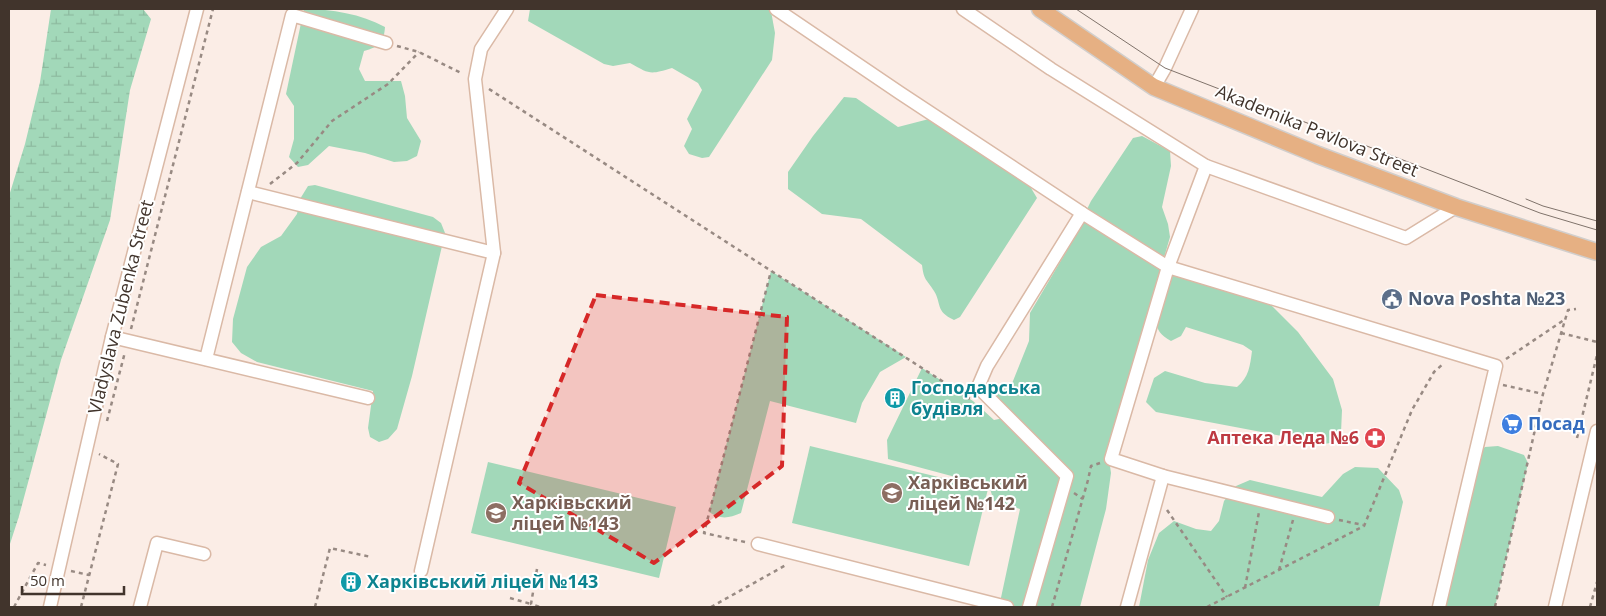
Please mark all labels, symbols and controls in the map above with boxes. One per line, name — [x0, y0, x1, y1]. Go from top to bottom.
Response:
street label: Akademika Pavlova Street — [1213, 78, 1422, 182]
street label: Vladyslava Zubenka Street — [82, 197, 158, 416]
place label: Nova Poshta №23 — [1408, 286, 1565, 310]
public building icon: Nova Poshta №23 — [1380, 287, 1404, 311]
place label: Господарська будівля — [911, 375, 1041, 420]
building icon: Господарська будівля — [883, 386, 907, 410]
place label: Посад — [1528, 411, 1585, 435]
supermarket icon: Посад — [1500, 412, 1524, 436]
place label: Аптека Леда №6 — [1207, 425, 1359, 449]
pharmacy icon: Аптека Леда №6 — [1363, 426, 1387, 450]
place label: Харківський ліцей №142 — [908, 470, 1028, 515]
school or university icon: Харківський ліцей №142 — [880, 481, 904, 505]
place label: Харківьский ліцей №143 — [512, 490, 632, 535]
school or university icon: Харківьский ліцей №143 — [484, 501, 508, 525]
scale bar — [22, 564, 125, 596]
place label: Харківський ліцей №143 — [367, 569, 598, 593]
text: 50 m — [30, 570, 65, 590]
building icon: Харківський ліцей №143 — [339, 570, 363, 594]

